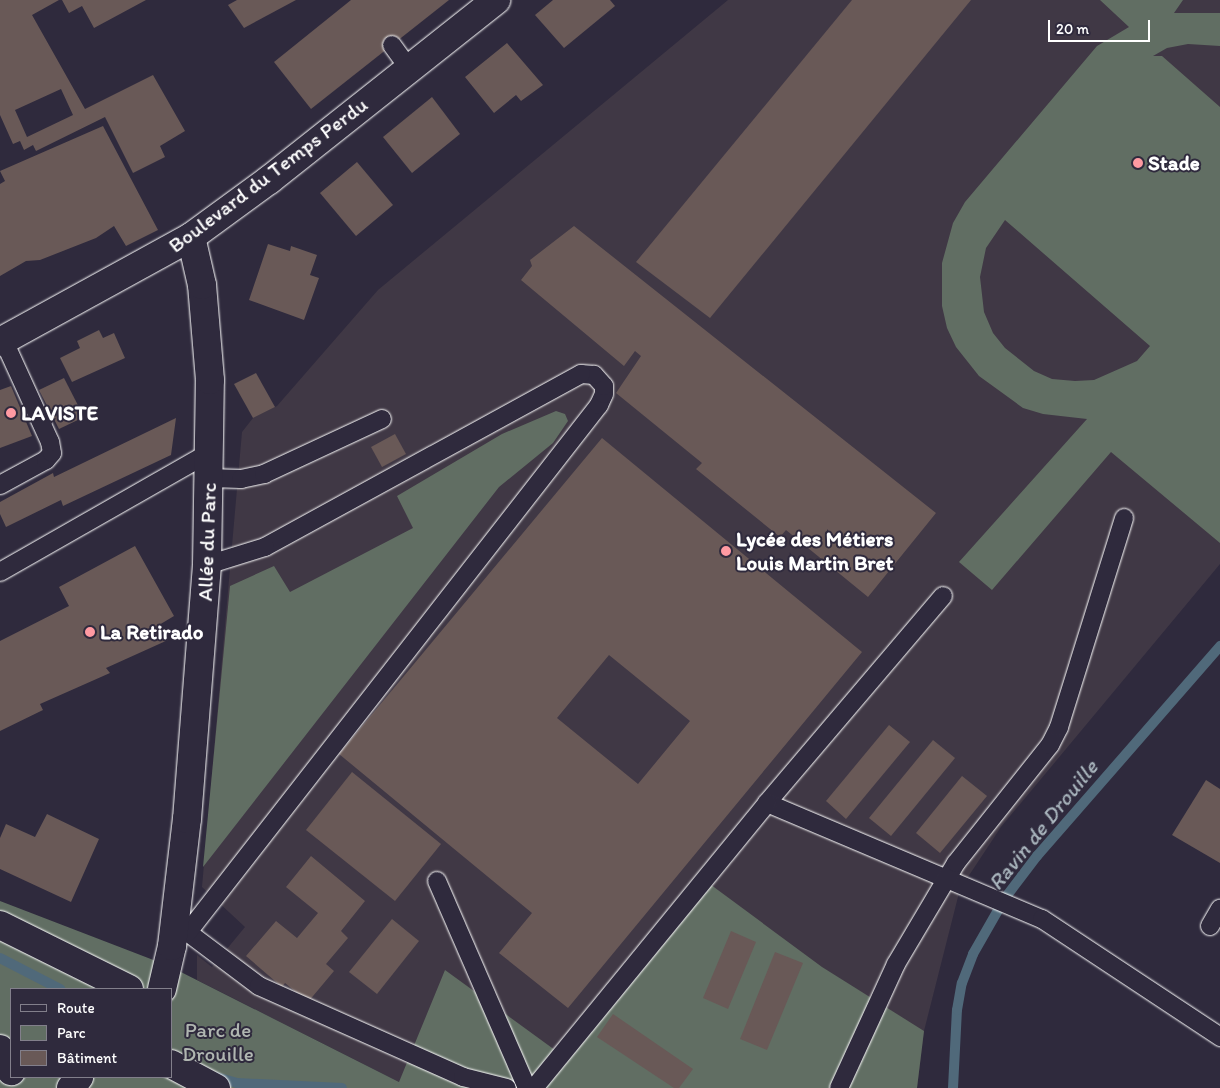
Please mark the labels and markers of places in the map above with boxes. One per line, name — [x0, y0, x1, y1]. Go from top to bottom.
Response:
place label: Stade — [1148, 150, 1200, 176]
marker: Stade — [1132, 157, 1144, 169]
place label: LAVISTE — [21, 400, 98, 426]
marker: LAVISTE — [5, 407, 17, 419]
place label: Lycée des Métiers Louis Martin Bret — [736, 526, 894, 576]
marker: Lycée des Métiers Louis Martin Bret — [720, 545, 732, 557]
place label: La Retirado — [100, 619, 203, 645]
marker: La Retirado — [84, 626, 96, 638]

